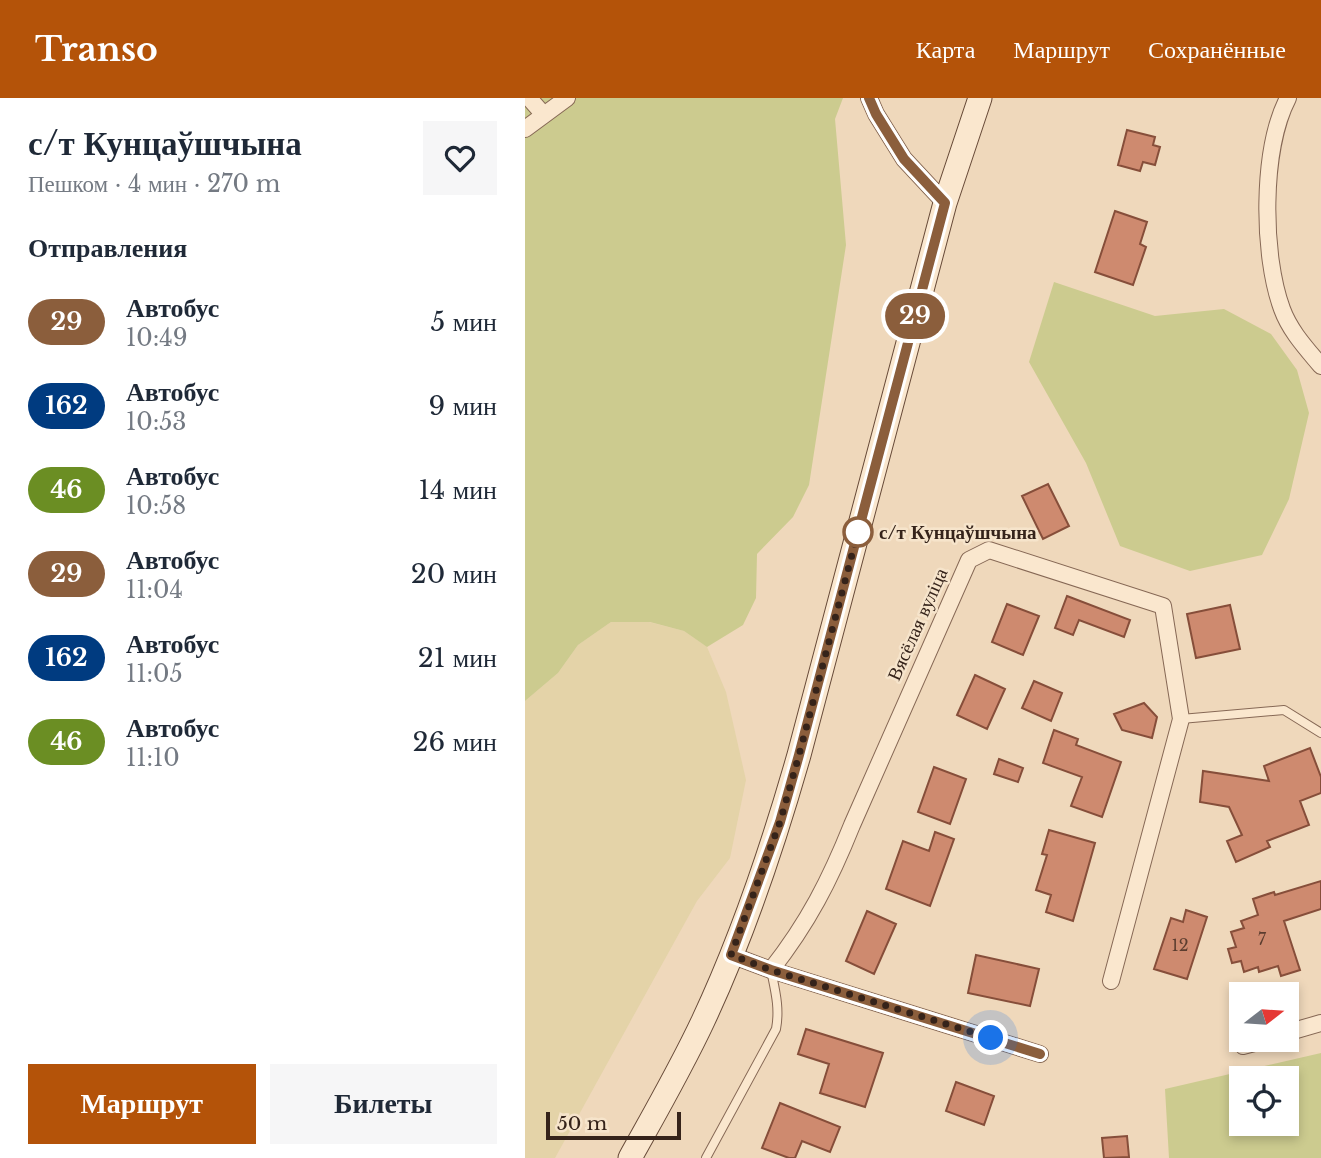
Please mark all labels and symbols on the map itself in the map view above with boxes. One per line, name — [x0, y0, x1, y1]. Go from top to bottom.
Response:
line badge: 29 — [883, 293, 947, 339]
marker: с/т Кунцаўшчына — [843, 517, 873, 547]
place label: с/т Кунцаўшчына — [879, 521, 1037, 544]
street label: Вясёлая вуліца — [882, 564, 953, 684]
house number: 7 — [1258, 929, 1267, 949]
house number: 12 — [1172, 935, 1189, 955]
north arrow — [1229, 982, 1299, 1052]
your location — [973, 1020, 1008, 1055]
scale bar — [546, 1109, 681, 1141]

